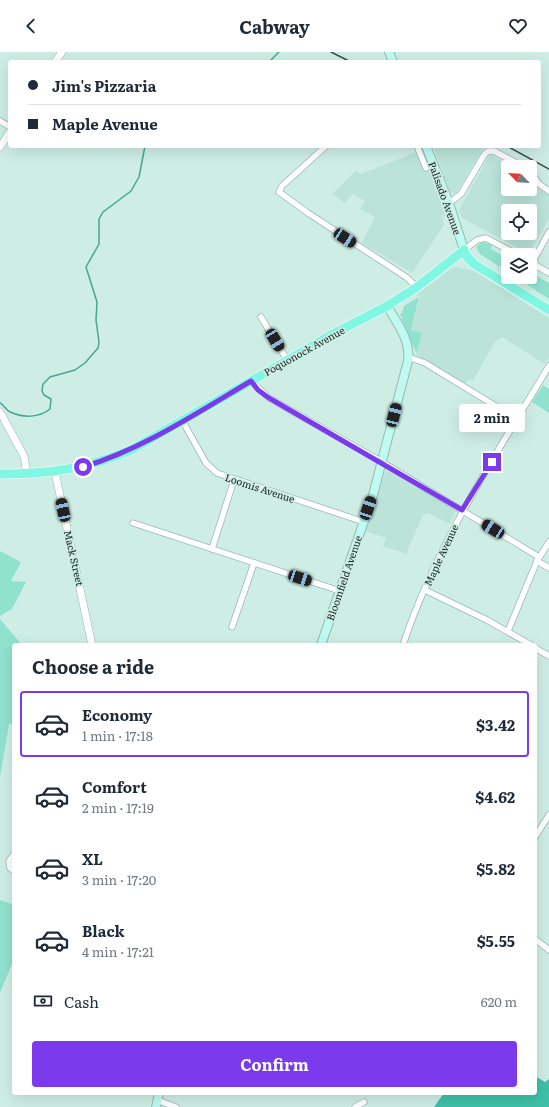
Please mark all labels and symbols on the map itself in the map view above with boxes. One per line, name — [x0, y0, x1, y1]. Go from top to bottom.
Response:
street label: Palisado Avenue — [425, 159, 466, 237]
north arrow — [501, 160, 537, 196]
car — [332, 226, 358, 250]
street label: Poquonock Avenue — [261, 322, 347, 379]
car — [264, 327, 286, 353]
car — [385, 402, 403, 428]
callout: 2 min — [459, 404, 525, 432]
route end — [483, 453, 501, 471]
route start — [74, 458, 92, 476]
street label: Loomis Avenue — [223, 469, 297, 506]
car — [358, 495, 378, 521]
car — [55, 497, 71, 523]
car — [480, 518, 506, 540]
street label: Maple Avenue — [420, 521, 461, 588]
street label: Mack Street — [61, 529, 88, 587]
street label: Bloomfield Avenue — [322, 533, 365, 622]
car — [287, 569, 313, 587]

